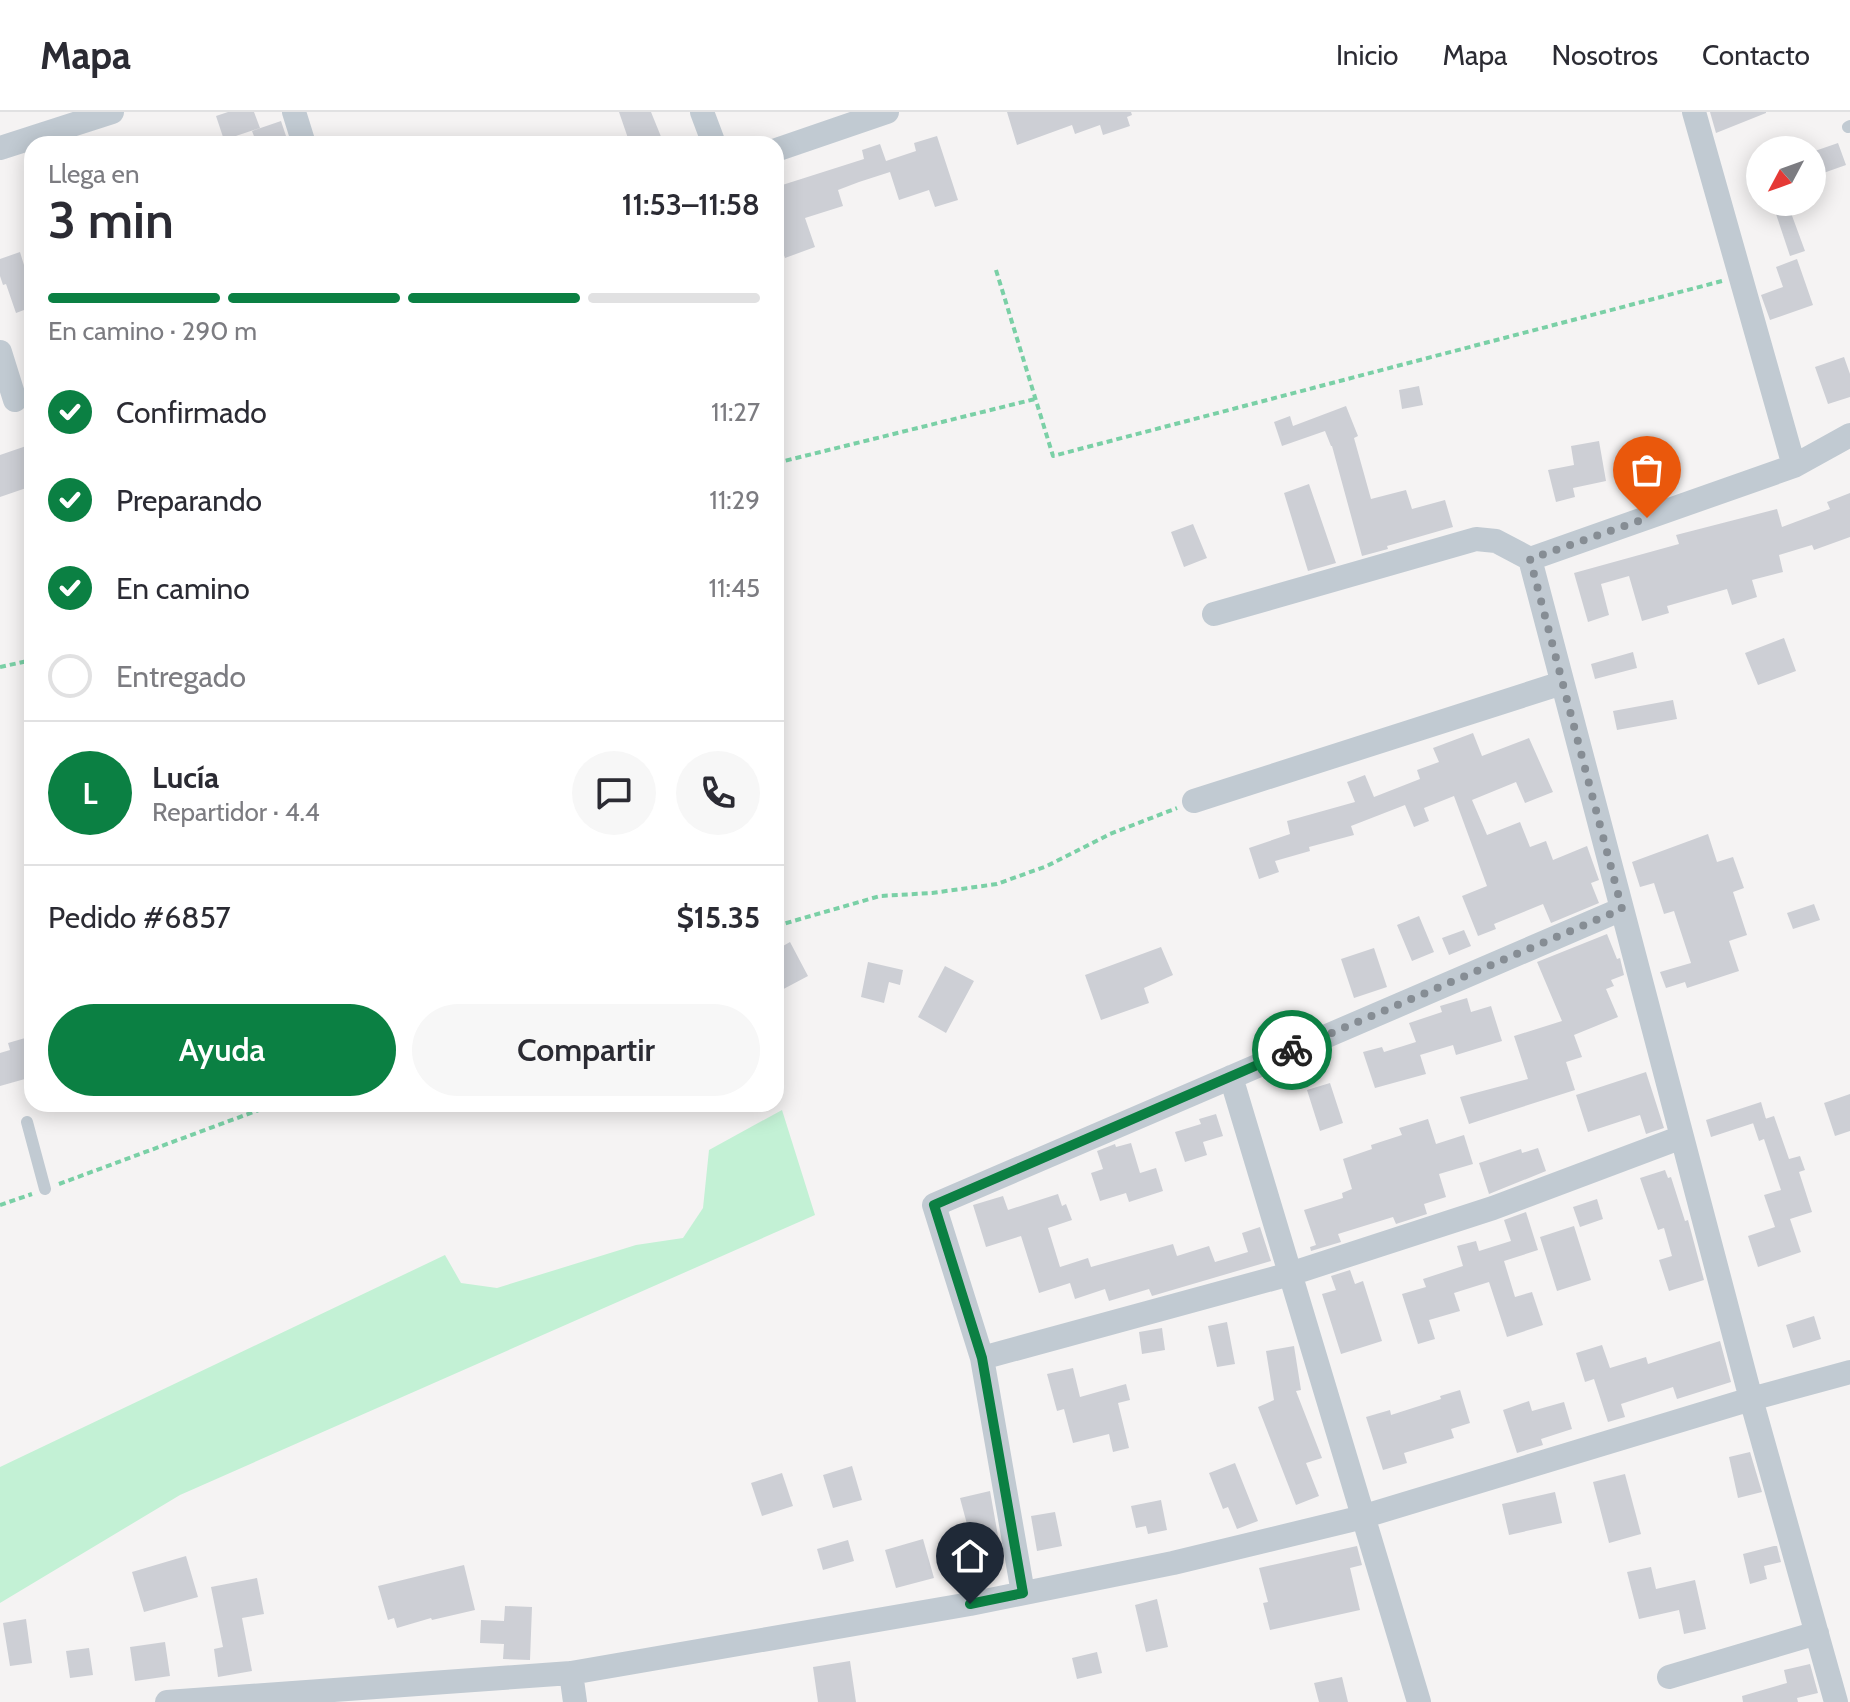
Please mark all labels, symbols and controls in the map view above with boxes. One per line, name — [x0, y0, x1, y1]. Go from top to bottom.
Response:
text: Mapa — [40, 32, 131, 79]
text: Inicio — [1336, 38, 1399, 72]
text: Mapa — [1443, 38, 1508, 72]
text: Nosotros — [1552, 38, 1658, 72]
text: Contacto — [1702, 38, 1810, 72]
north arrow — [1746, 136, 1826, 216]
map controls — [1746, 136, 1826, 216]
text: Llega en — [48, 158, 139, 190]
text: 11:53–11:58 — [622, 186, 760, 223]
text: 3 min — [48, 188, 174, 251]
text: En camino · 290 m — [48, 315, 257, 347]
icon: check — [48, 390, 92, 434]
text: Confirmado — [116, 394, 267, 431]
text: 11:27 — [711, 396, 760, 428]
pin — [1613, 436, 1681, 518]
icon: bag — [1625, 448, 1669, 492]
icon: check — [48, 478, 92, 522]
text: Preparando — [116, 482, 262, 519]
text: 11:29 — [709, 484, 760, 516]
icon: check — [48, 566, 92, 610]
text: En camino — [116, 570, 250, 607]
text: 11:45 — [709, 572, 760, 604]
text: Entregado — [116, 658, 246, 695]
button: chat — [572, 751, 656, 835]
button: phone — [676, 751, 760, 835]
text: Lucía — [152, 759, 219, 796]
text: L — [82, 775, 98, 812]
text: Repartidor · 4.4 — [152, 796, 320, 828]
text: Pedido #6857 — [48, 899, 231, 936]
text: $15.35 — [676, 899, 760, 936]
button: Ayuda — [48, 1004, 396, 1096]
button: Compartir — [412, 1004, 760, 1096]
courier — [1252, 1010, 1332, 1090]
icon: bike — [1270, 1028, 1314, 1072]
pin — [936, 1522, 1004, 1604]
icon: home — [948, 1534, 992, 1578]

